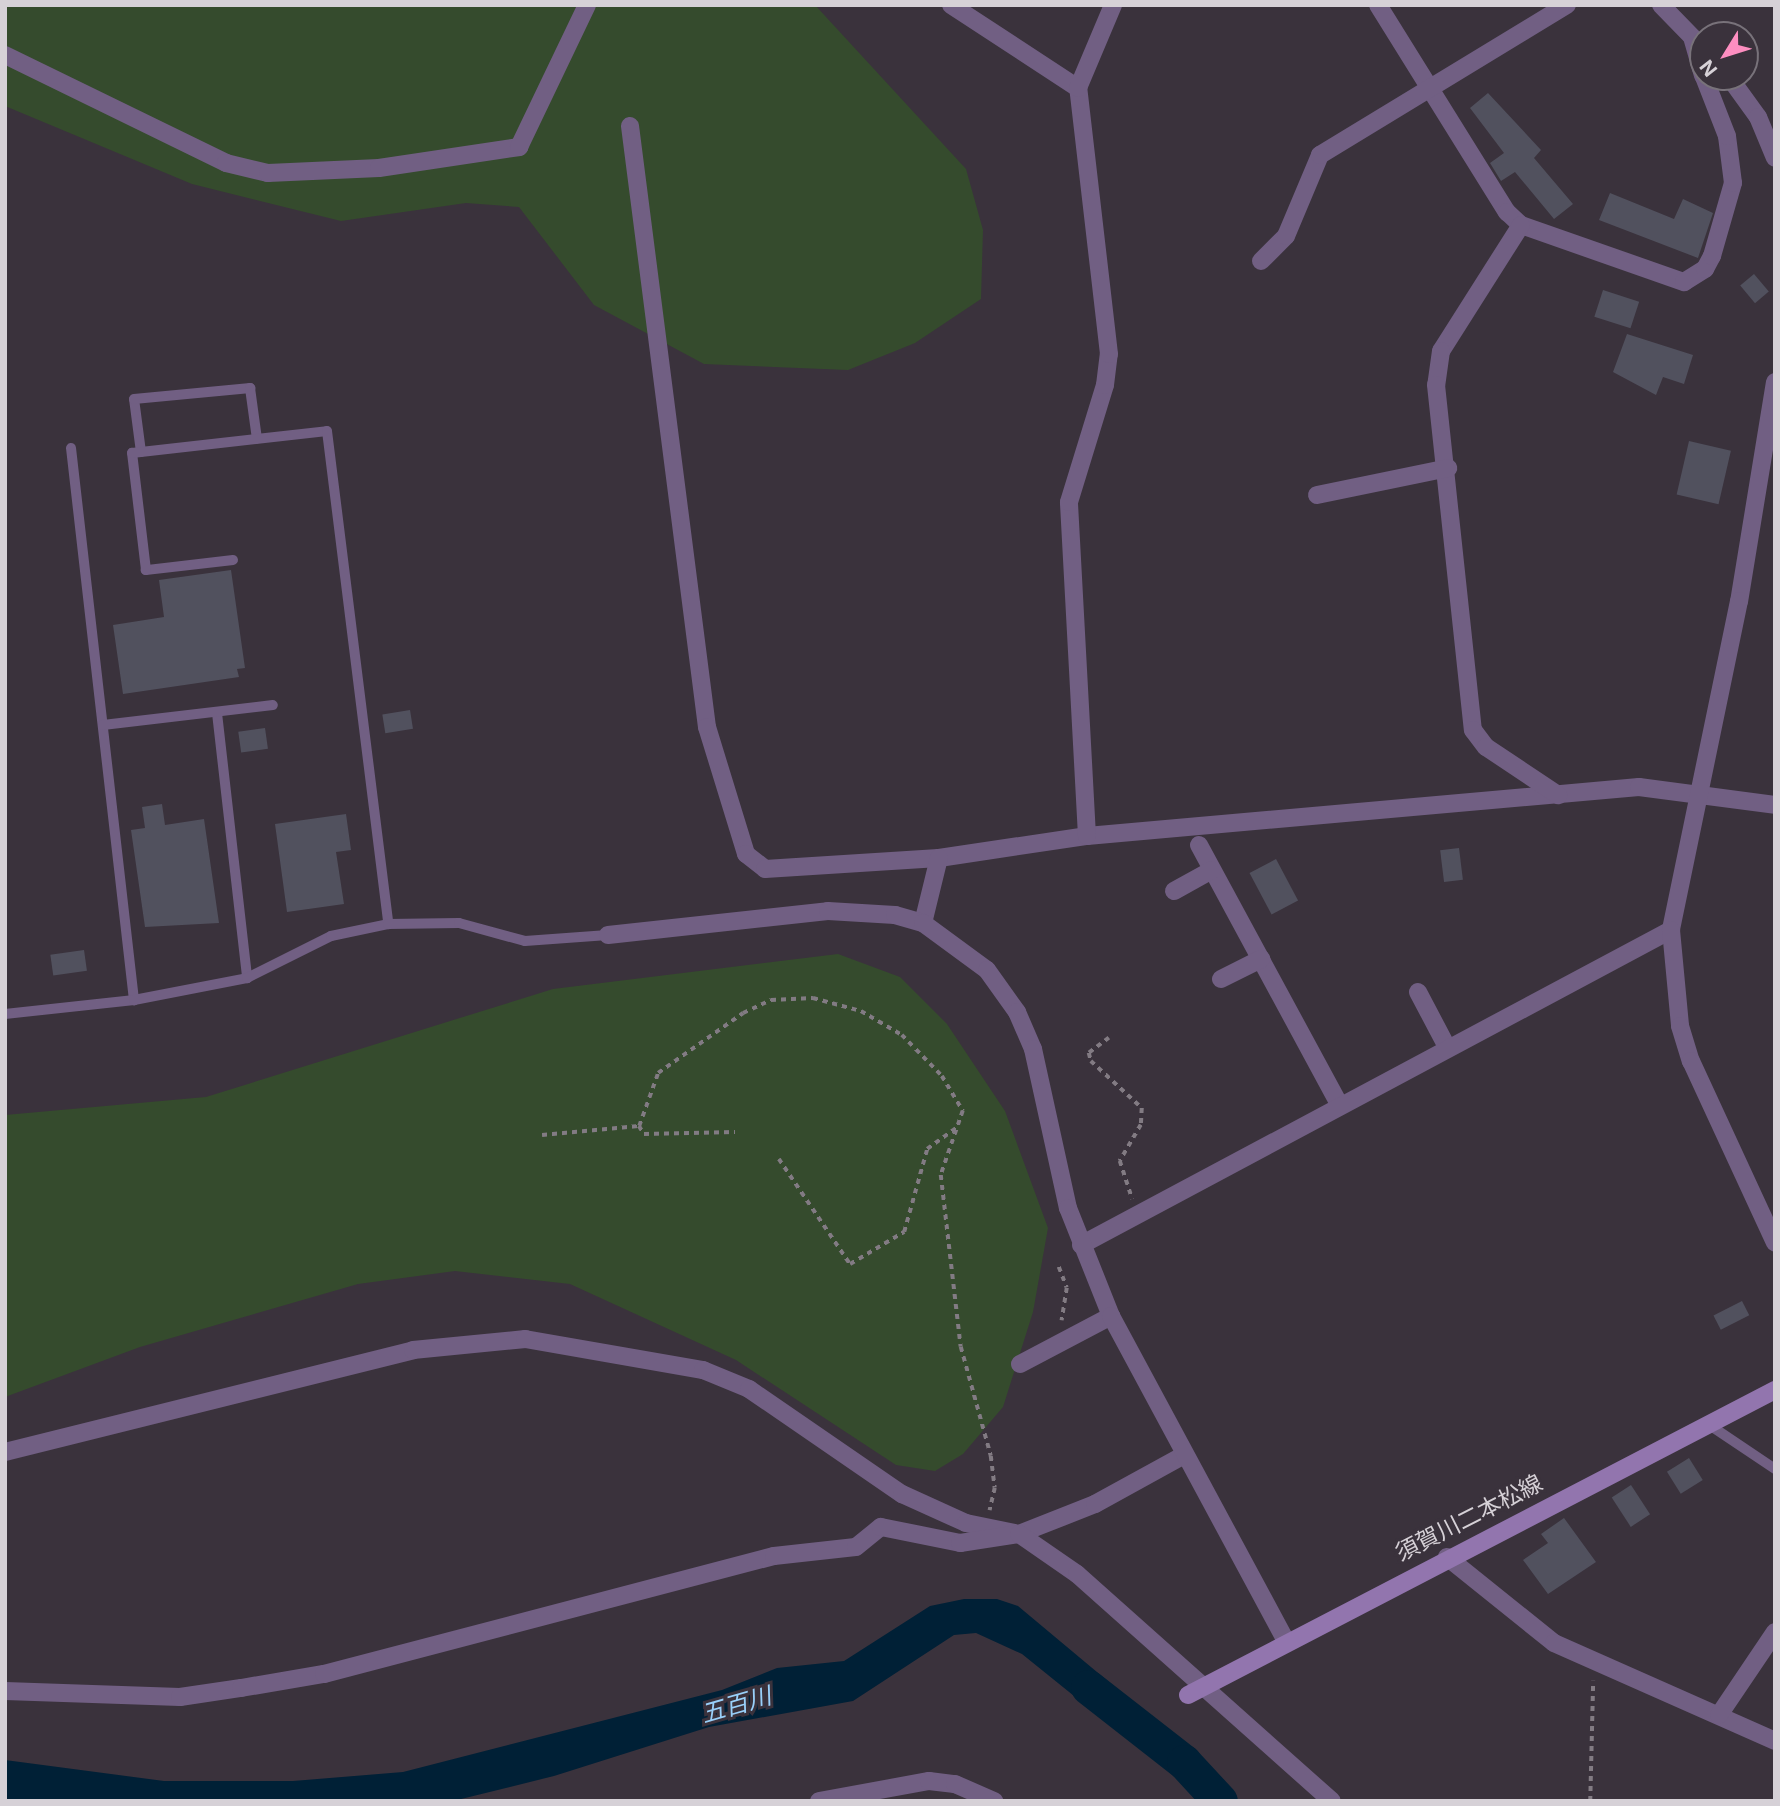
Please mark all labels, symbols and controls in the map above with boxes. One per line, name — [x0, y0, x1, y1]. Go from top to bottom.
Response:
north arrow — [1689, 21, 1759, 91]
text: N — [1695, 55, 1722, 81]
street label: 須賀川二本松線 — [1391, 1469, 1547, 1567]
water label: 五百川 — [697, 1681, 775, 1729]

